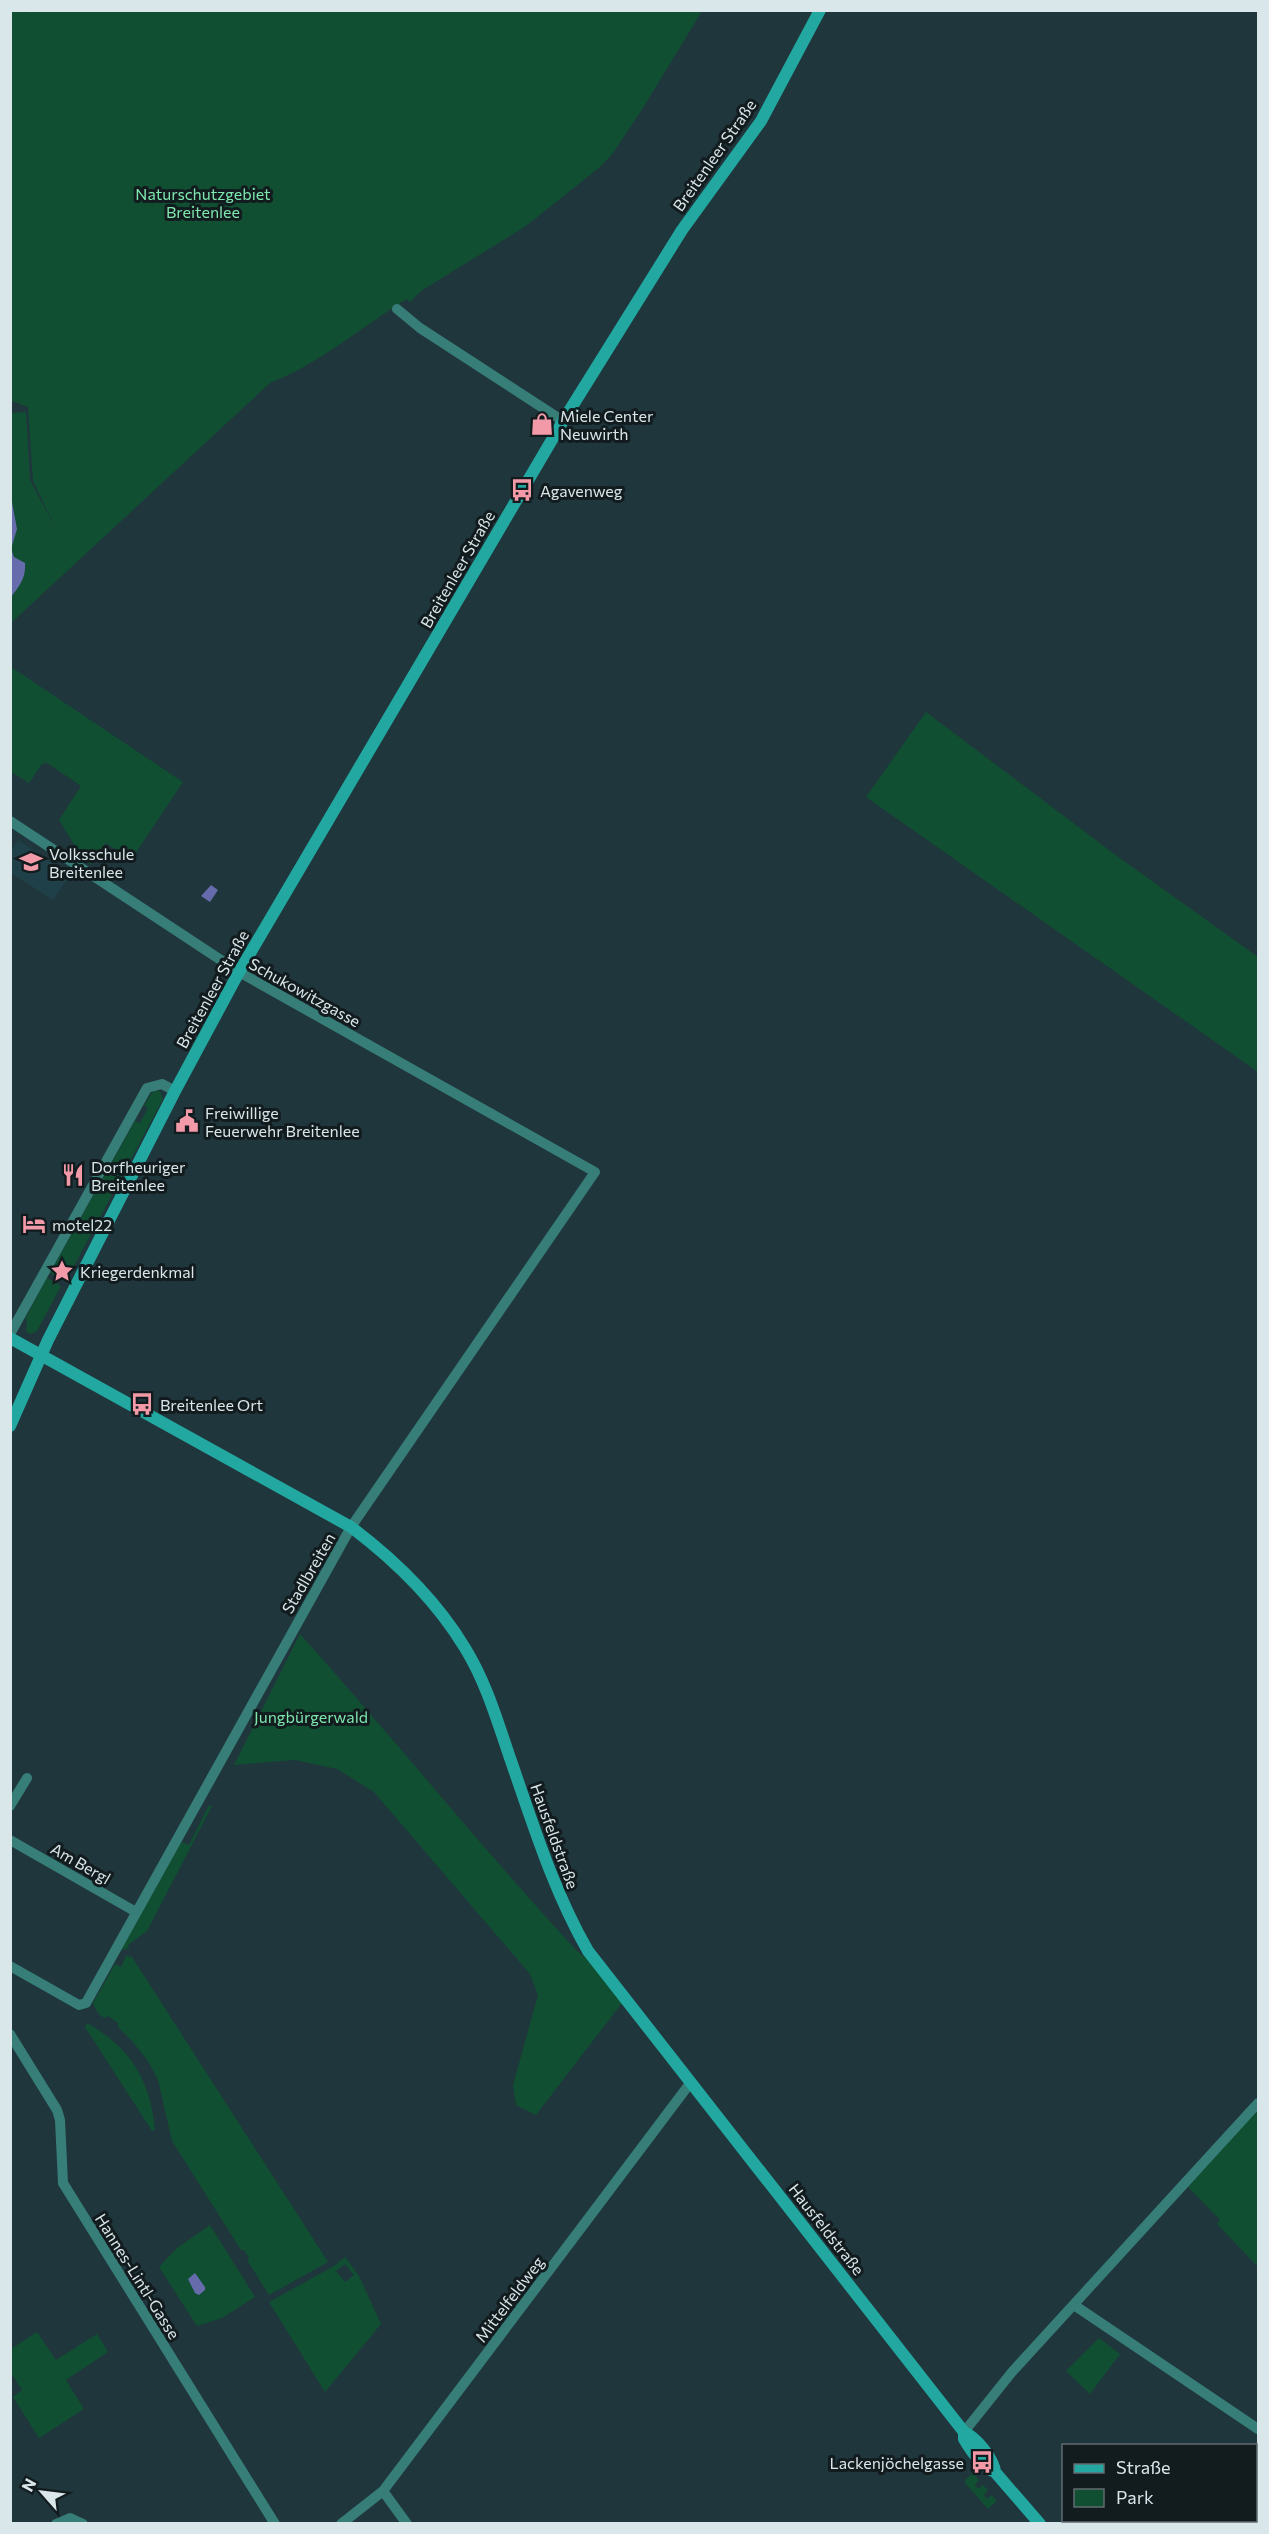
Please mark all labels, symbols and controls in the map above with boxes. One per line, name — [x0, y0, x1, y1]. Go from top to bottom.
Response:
street label: Breitenleer Straße — [668, 95, 760, 215]
park label: Naturschutzgebiet Breitenlee — [135, 184, 271, 221]
place label: Miele Center Neuwirth — [560, 406, 654, 443]
shop icon: Miele Center Neuwirth — [529, 411, 555, 437]
bus stop icon: Agavenweg — [509, 477, 535, 503]
place label: Agavenweg — [540, 481, 623, 500]
street label: Breitenleer Straße — [416, 507, 498, 631]
place label: Volksschule Breitenlee — [49, 844, 134, 881]
school or university icon: Volksschule Breitenlee — [18, 849, 44, 875]
street label: Breitenleer Straße — [172, 927, 252, 1051]
street label: Schukowitzgasse — [246, 954, 364, 1030]
place label: Freiwillige Feuerwehr Breitenlee — [205, 1103, 360, 1140]
public building icon: Freiwillige Feuerwehr Breitenlee — [174, 1108, 200, 1134]
place label: Dorfheuriger Breitenlee — [91, 1157, 186, 1194]
restaurant icon: Dorfheuriger Breitenlee — [60, 1162, 86, 1188]
hotel icon: motel22 — [21, 1211, 47, 1237]
place label: motel22 — [52, 1215, 112, 1234]
place icon: Kriegerdenkmal — [49, 1258, 75, 1284]
place label: Kriegerdenkmal — [80, 1262, 195, 1281]
bus stop icon: Breitenlee Ort — [129, 1391, 155, 1417]
place label: Breitenlee Ort — [160, 1395, 264, 1414]
street label: Stadlbreiten — [277, 1529, 339, 1617]
park label: Jungbürgerwald — [254, 1707, 368, 1726]
street label: Hausfeldstraße — [527, 1781, 583, 1891]
street label: Am Bergl — [48, 1838, 114, 1888]
street label: Hausfeldstraße — [785, 2180, 869, 2278]
street label: Hannes-Lintl-Gasse — [92, 2210, 184, 2342]
street label: Mittelfeldweg — [471, 2252, 548, 2346]
legend — [1062, 2444, 1257, 2522]
bus stop icon: Lackenjöchelgasse — [969, 2449, 995, 2475]
place label: Lackenjöchelgasse — [830, 2453, 964, 2472]
text: Straße — [1116, 2456, 1171, 2478]
north arrow — [12, 2462, 72, 2522]
text: N — [17, 2475, 40, 2494]
text: Park — [1116, 2486, 1154, 2508]

